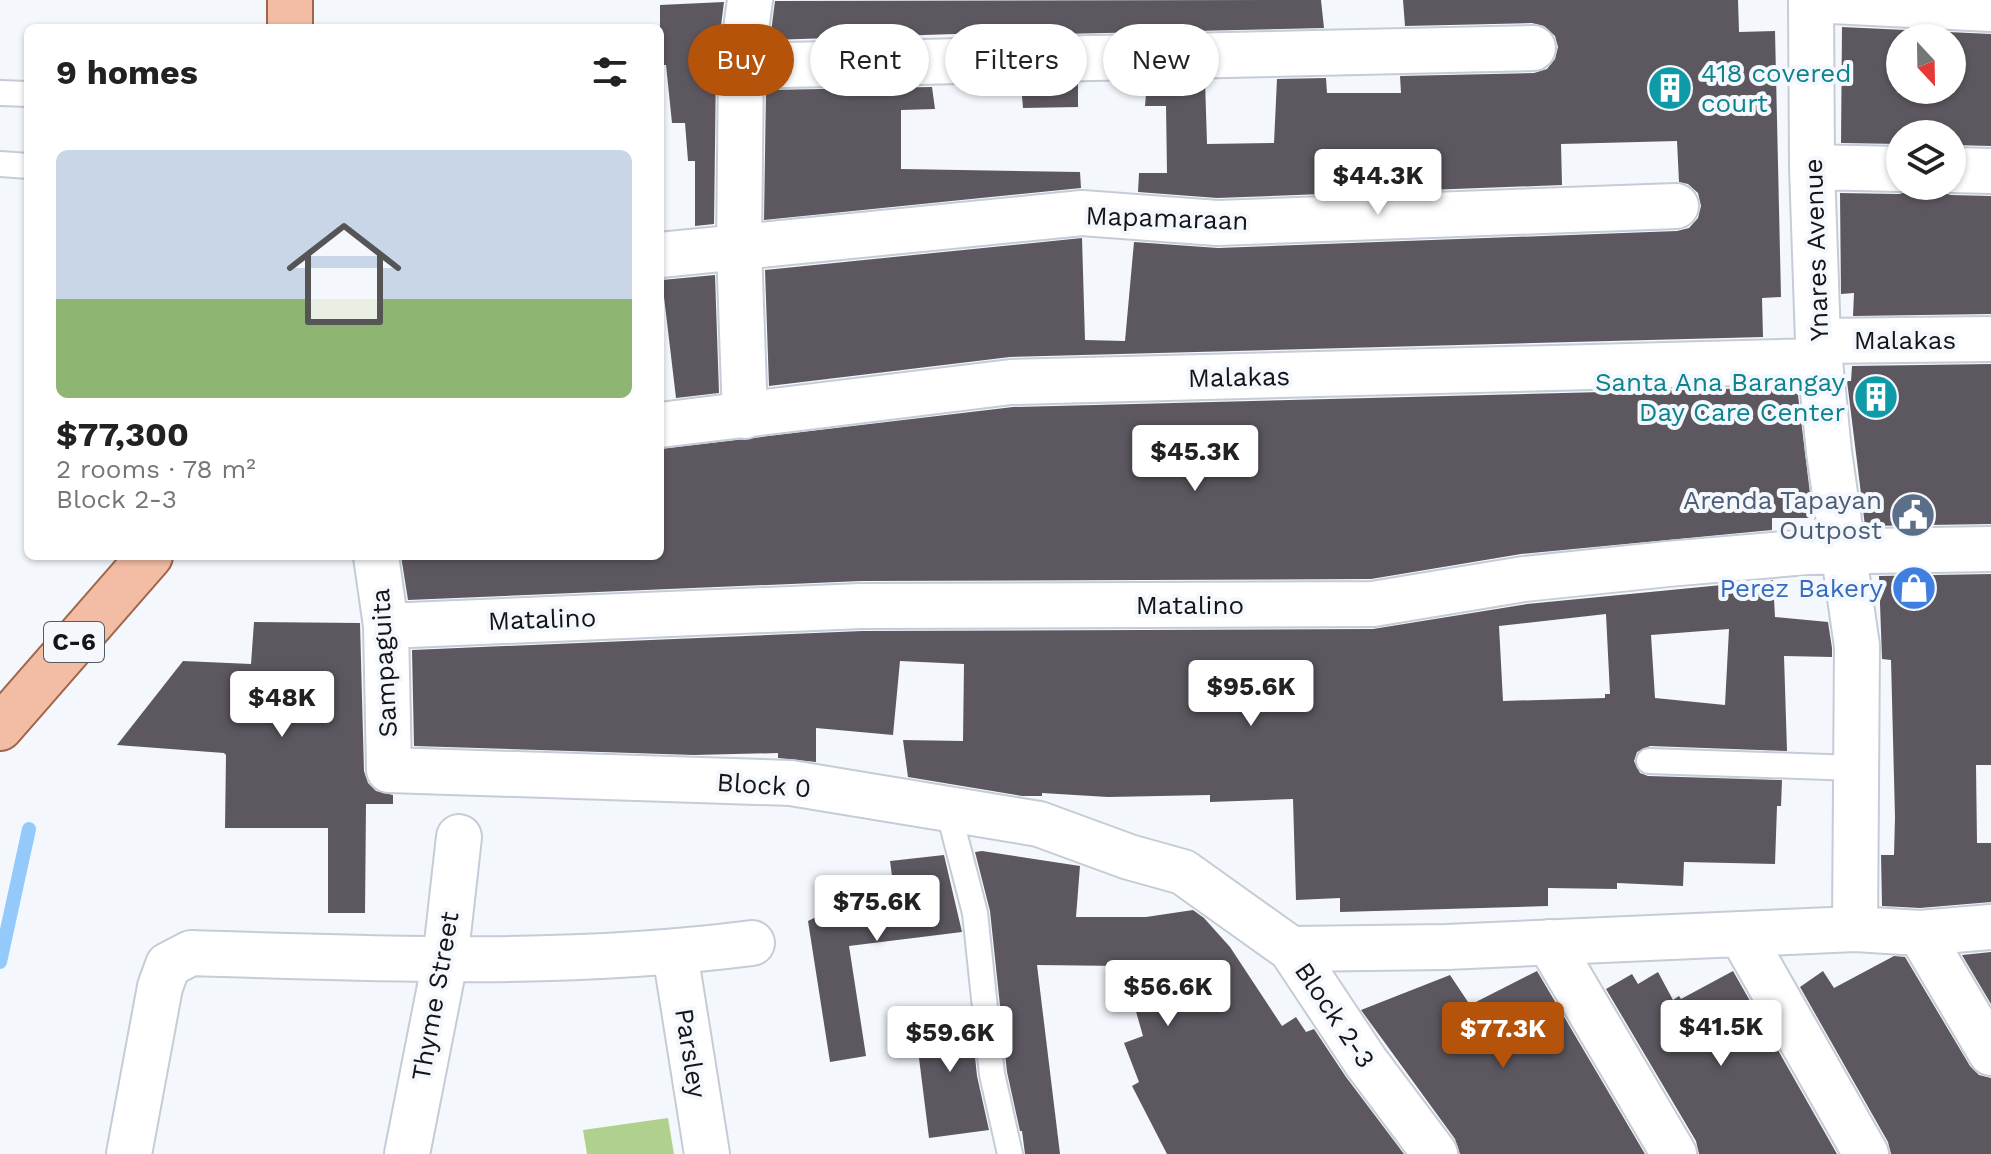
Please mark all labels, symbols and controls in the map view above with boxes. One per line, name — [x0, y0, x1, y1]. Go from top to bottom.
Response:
chip: Buy — [688, 24, 794, 96]
chip: Rent — [810, 24, 929, 96]
chip: Filters — [945, 24, 1087, 96]
chip: New — [1103, 24, 1219, 96]
north arrow — [1886, 24, 1966, 104]
map controls — [1886, 24, 1966, 200]
icon: filters — [588, 50, 632, 94]
text: 9 homes — [56, 52, 198, 92]
place label: 418 covered court — [1701, 58, 1852, 118]
building icon: 418 covered court — [1646, 64, 1694, 112]
button: layers — [1886, 120, 1966, 200]
pin: $44.3K — [1313, 149, 1443, 217]
street label: Ynares Avenue — [1798, 158, 1834, 342]
text: $44.3K — [1332, 160, 1424, 190]
street label: Mapamaraan — [1085, 200, 1249, 236]
icon: home — [272, 202, 416, 346]
street label: Malakas — [1854, 325, 1956, 355]
street label: Malakas — [1188, 361, 1290, 393]
place label: Santa Ana Barangay Day Care Center — [1595, 367, 1846, 427]
building icon: Santa Ana Barangay Day Care Center — [1852, 373, 1900, 421]
text: $77,300 — [56, 414, 189, 454]
pin: $45.3K — [1130, 425, 1260, 493]
text: $45.3K — [1150, 436, 1240, 466]
text: 2 rooms · 78 m² — [56, 454, 256, 484]
text: Block 2-3 — [56, 484, 177, 514]
place label: Arenda Tapayan Outpost — [1683, 485, 1882, 545]
public building icon: Arenda Tapayan Outpost — [1889, 491, 1937, 539]
shop icon: Perez Bakery — [1890, 564, 1938, 612]
place label: Perez Bakery — [1719, 573, 1884, 603]
street label: Sampaguita — [365, 587, 403, 738]
street label: Matalino — [1136, 590, 1244, 620]
street label: Matalino — [487, 602, 597, 636]
road number: C-6 — [44, 622, 104, 662]
pin: $95.6K — [1186, 660, 1316, 728]
pin: $48K — [235, 671, 329, 739]
text: $95.6K — [1206, 671, 1296, 701]
text: $48K — [248, 682, 316, 712]
street label: Block 0 — [716, 767, 812, 803]
pin: $75.6K — [812, 875, 942, 943]
text: $75.6K — [833, 886, 921, 916]
street label: Thyme Street — [405, 909, 465, 1083]
street label: Block 2-3 — [1289, 957, 1381, 1073]
pin: $56.6K — [1103, 960, 1233, 1028]
text: $56.6K — [1123, 971, 1213, 1001]
pin: $41.5K — [1656, 1000, 1786, 1068]
pin: $77.3K — [1438, 1002, 1568, 1070]
street label: Parsley — [669, 1006, 713, 1100]
pin: $59.6K — [885, 1006, 1015, 1074]
text: $41.5K — [1679, 1011, 1763, 1041]
text: $77.3K — [1460, 1013, 1546, 1043]
text: $59.6K — [905, 1017, 995, 1047]

